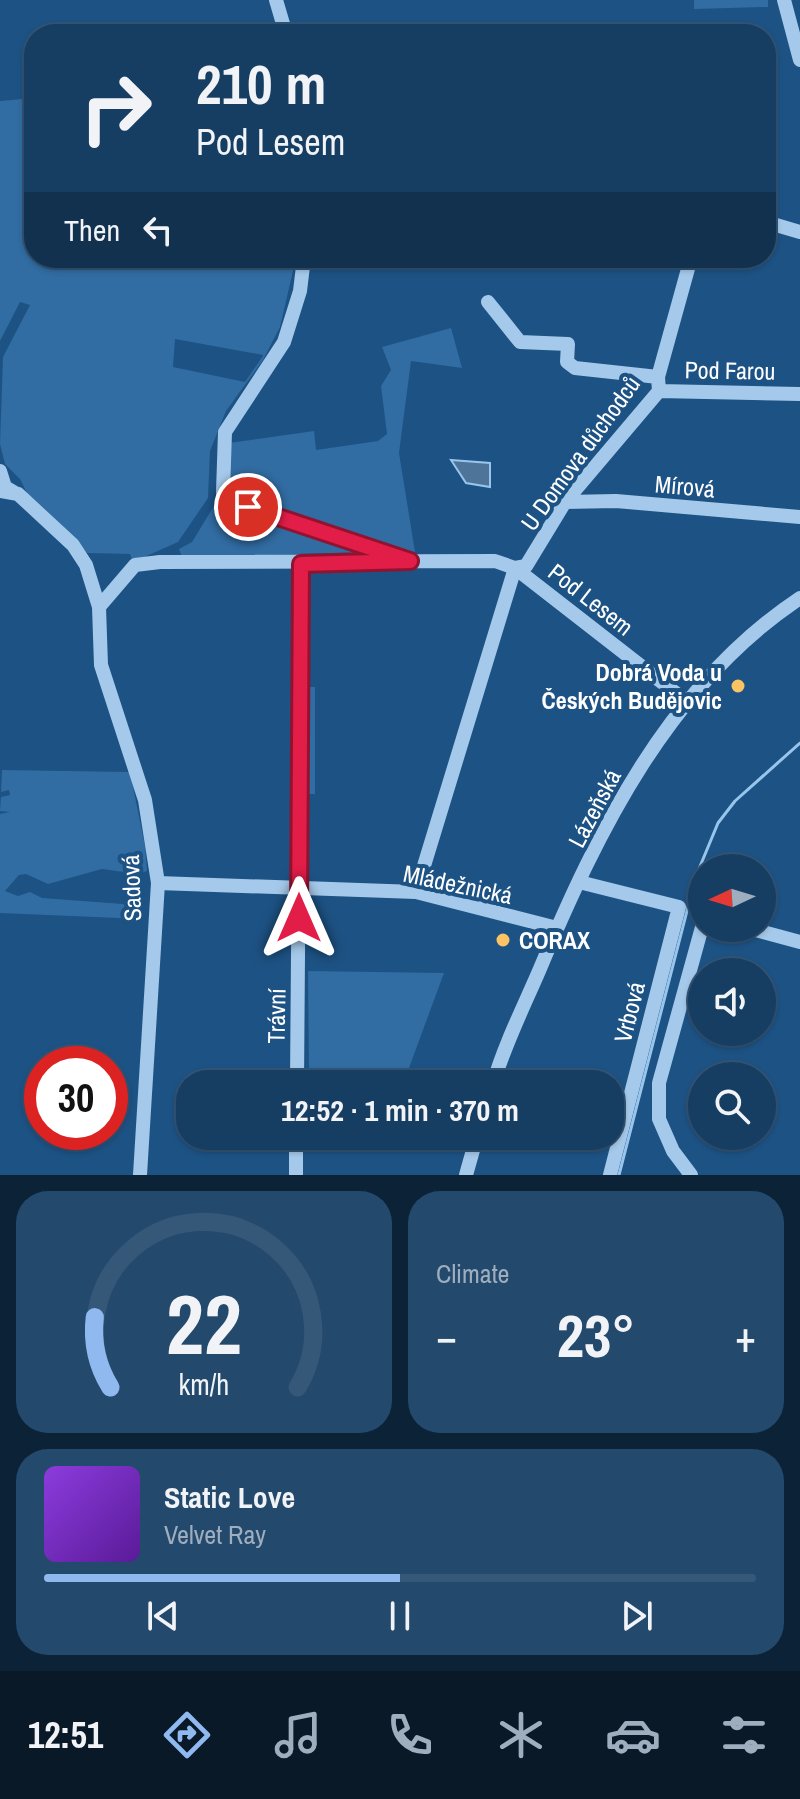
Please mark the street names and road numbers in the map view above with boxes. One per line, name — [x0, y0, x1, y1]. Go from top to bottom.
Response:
street label: Pod Farou — [684, 353, 776, 387]
street label: U Domova důchodců — [513, 369, 647, 537]
street label: Mírová — [654, 467, 716, 505]
street label: Pod Lesem — [542, 556, 640, 642]
street label: Lázeňská — [560, 763, 628, 853]
street label: Sadová — [114, 854, 148, 922]
street label: Mládežnická — [401, 857, 515, 911]
street label: Vrbová — [606, 978, 652, 1046]
street label: Trávní — [260, 988, 292, 1044]

